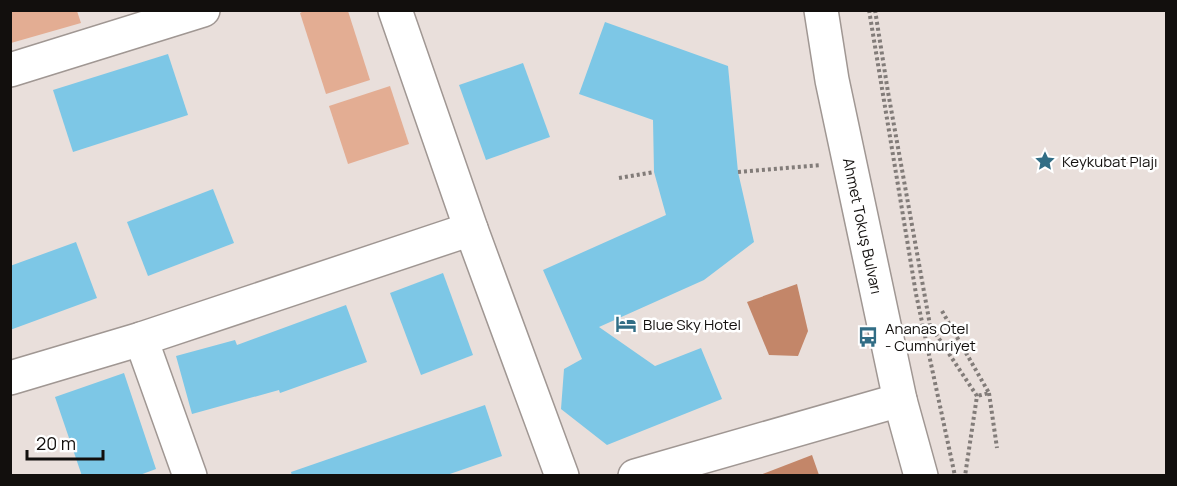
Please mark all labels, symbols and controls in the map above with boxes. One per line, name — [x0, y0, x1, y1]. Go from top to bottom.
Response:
place icon: Keykubat Plajı — [1033, 149, 1057, 173]
place label: Keykubat Plajı — [1062, 151, 1158, 172]
street label: Ahmet Tokuş Bulvarı — [838, 156, 888, 296]
hotel icon: Blue Sky Hotel — [614, 312, 638, 336]
place label: Blue Sky Hotel — [643, 314, 741, 335]
place label: Ananas Otel - Cumhuriyet — [885, 318, 976, 356]
bus stop icon: Ananas Otel - Cumhuriyet — [856, 325, 880, 349]
scale bar — [27, 423, 104, 461]
text: 20 m — [36, 431, 76, 455]

